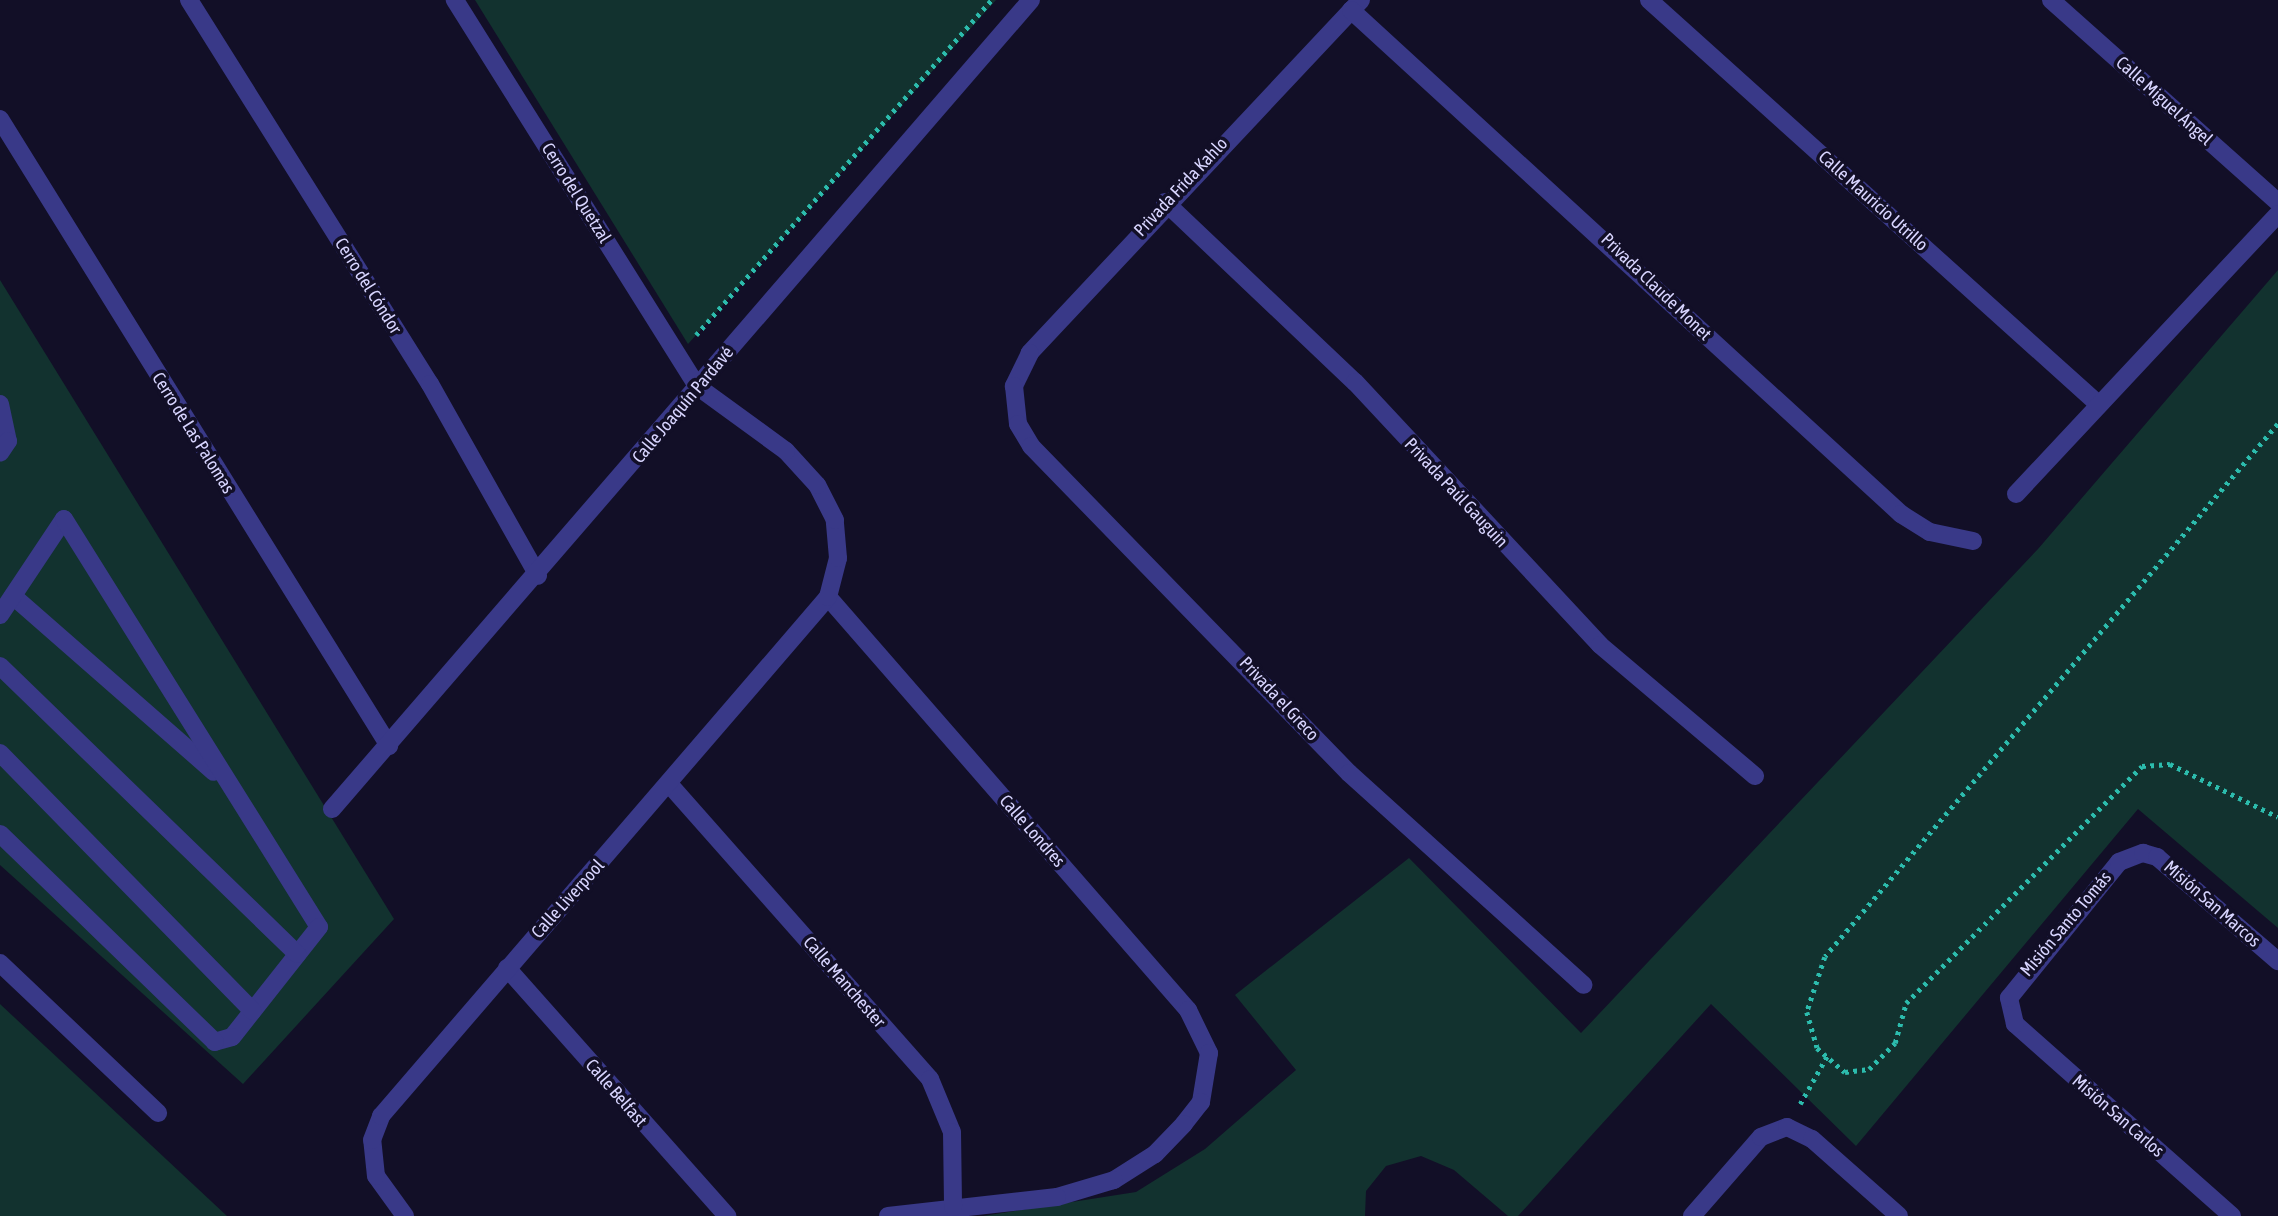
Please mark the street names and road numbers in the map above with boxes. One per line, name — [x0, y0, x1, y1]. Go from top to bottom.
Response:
street label: Calle Miguel Ángel — [2111, 52, 2217, 150]
street label: Privada Frida Kahlo — [1130, 133, 1232, 241]
street label: Cerro del Quetzal — [537, 139, 615, 247]
street label: Calle Mauricio Utrillo — [1814, 146, 1932, 256]
street label: Privada Claude Monet — [1596, 229, 1716, 345]
street label: Cerro del Cóndor — [330, 234, 406, 338]
street label: Calle Joaquín Pardavé — [628, 342, 738, 468]
street label: Cerro de Las Palomas — [147, 368, 239, 498]
street label: Privada Paúl Gauguin — [1400, 434, 1512, 552]
street label: Privada el Greco — [1235, 653, 1323, 745]
street label: Calle Londres — [995, 790, 1069, 872]
street label: Calle Liverpool — [527, 855, 609, 943]
street label: Misión San Marcos — [2159, 856, 2265, 952]
street label: Misión Santo Tomás — [2016, 867, 2116, 981]
street label: Calle Manchester — [798, 932, 890, 1032]
street label: Calle Belfast — [581, 1055, 651, 1131]
street label: Misión San Carlos — [2068, 1070, 2168, 1162]

